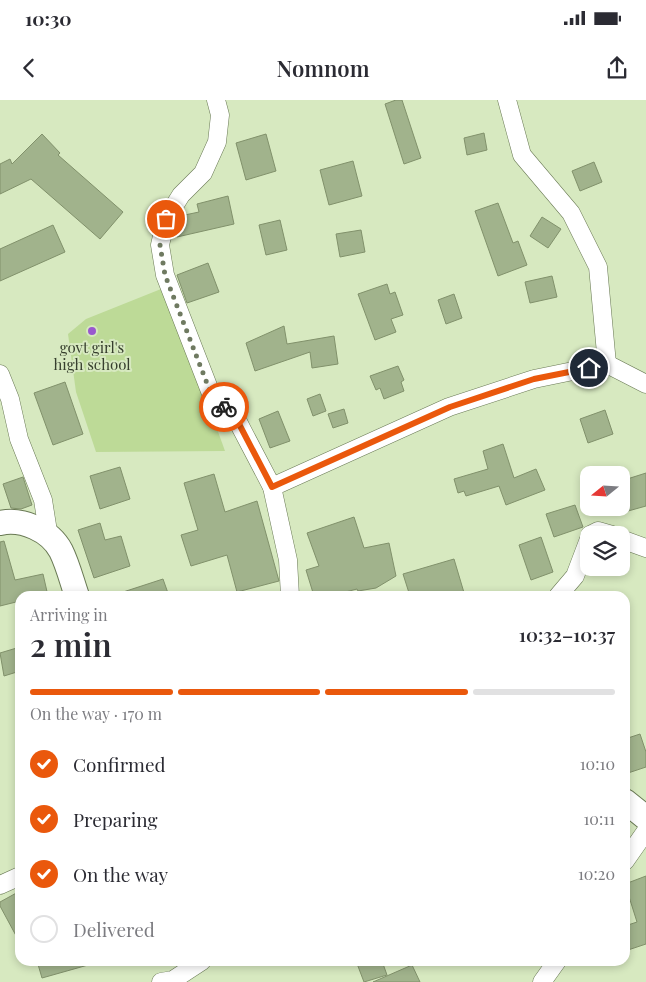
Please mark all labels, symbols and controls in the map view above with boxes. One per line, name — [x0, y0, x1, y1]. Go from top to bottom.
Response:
text: 10:30 — [25, 5, 72, 31]
text: Nomnom — [277, 53, 369, 83]
icon: back — [15, 54, 43, 82]
icon: share — [603, 54, 631, 82]
pin — [145, 198, 187, 240]
icon: bag — [152, 205, 180, 233]
marker: govt girl's high school — [86, 325, 98, 337]
place label: govt girl's high school — [53, 337, 131, 374]
pin — [568, 347, 610, 389]
icon: home — [575, 354, 603, 382]
courier — [199, 382, 249, 432]
icon: bike — [210, 393, 238, 421]
north arrow — [580, 466, 630, 516]
map controls — [580, 466, 630, 576]
button: layers — [580, 526, 630, 576]
text: Arriving in — [30, 604, 108, 625]
text: 10:32–10:37 — [519, 621, 615, 647]
text: 2 min — [30, 622, 112, 665]
text: On the way · 170 m — [30, 703, 162, 724]
icon: check — [30, 750, 58, 778]
text: Confirmed — [73, 751, 166, 777]
text: 10:10 — [580, 753, 615, 774]
icon: check — [30, 805, 58, 833]
text: Preparing — [73, 806, 158, 832]
text: 10:11 — [583, 808, 615, 829]
icon: check — [30, 860, 58, 888]
text: On the way — [73, 861, 168, 887]
text: 10:20 — [578, 863, 615, 884]
text: Delivered — [73, 916, 155, 942]

